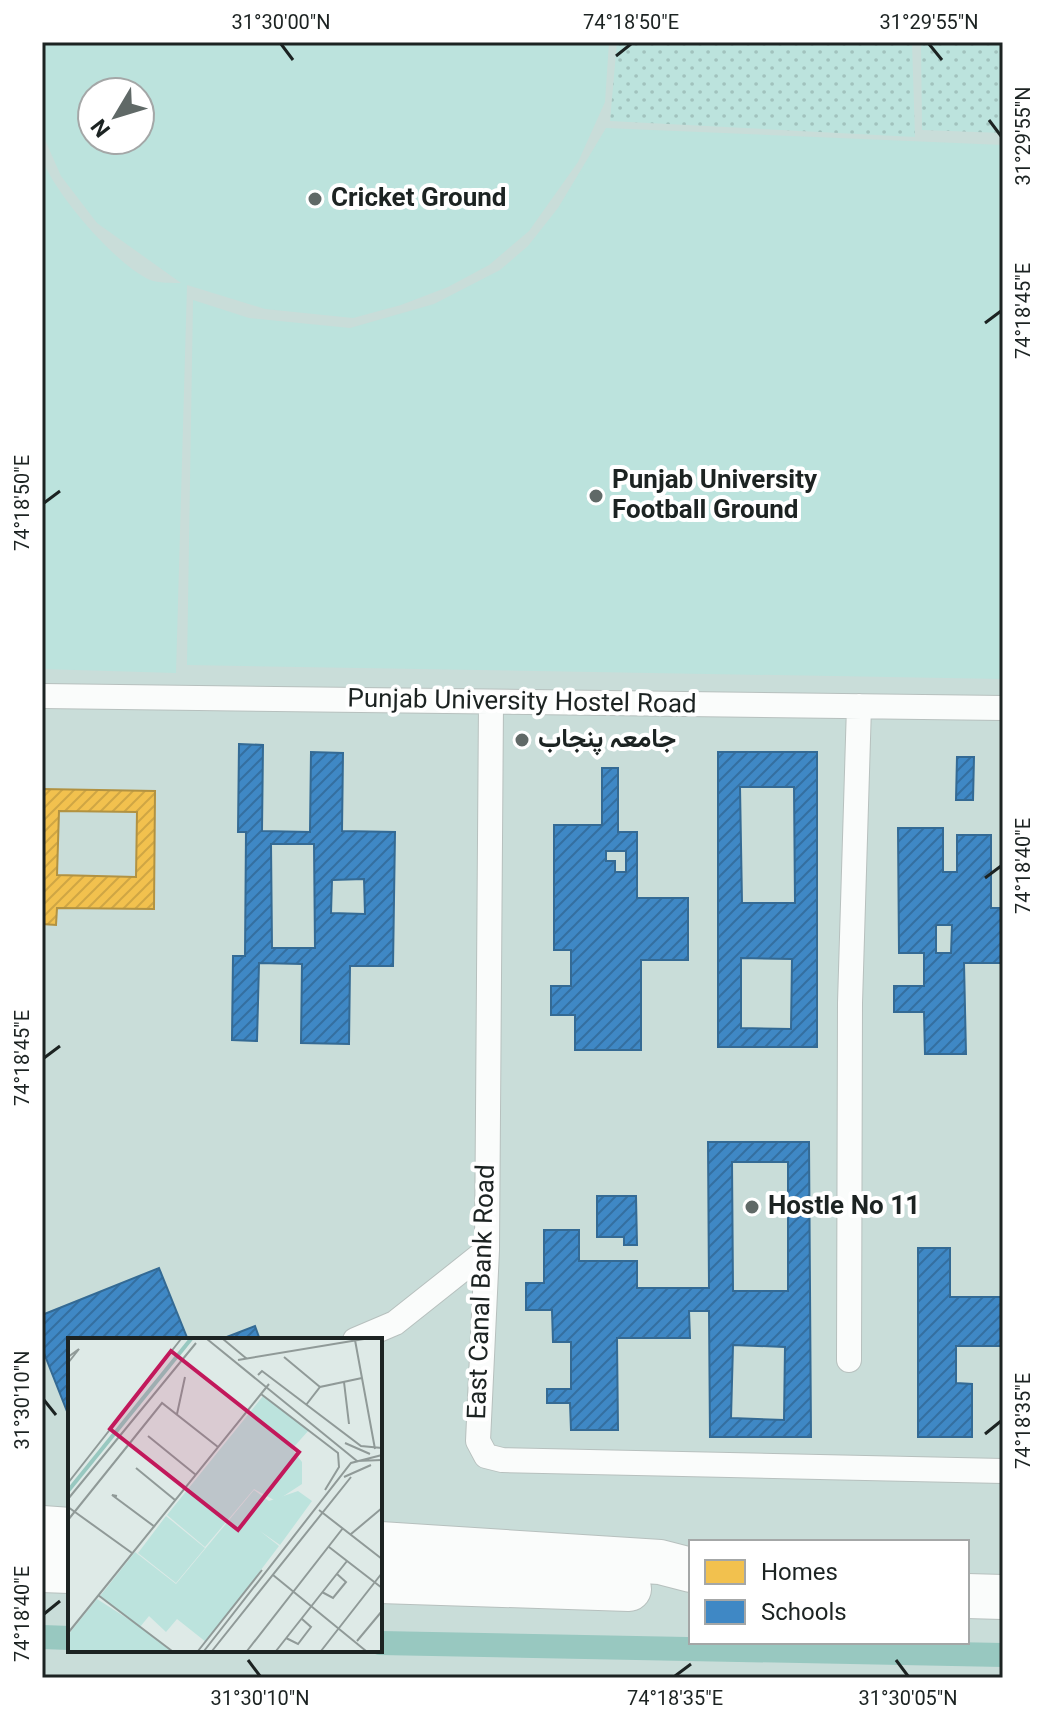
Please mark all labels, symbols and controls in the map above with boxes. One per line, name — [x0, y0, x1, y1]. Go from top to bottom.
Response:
text: 31°30'00"N — [231, 8, 331, 40]
text: 74°18'50"E — [583, 8, 679, 40]
text: 31°29'55"N — [879, 8, 979, 40]
north arrow — [76, 76, 156, 156]
text: 31°29'55"N — [1009, 86, 1041, 186]
text: N — [84, 110, 121, 144]
place label: Cricket Ground — [331, 179, 506, 220]
marker: Cricket Ground — [306, 190, 324, 208]
text: 74°18'45"E — [1009, 263, 1041, 359]
text: 74°18'50"E — [8, 455, 40, 551]
place label: Punjab University Football Ground — [612, 461, 818, 532]
marker: Punjab University Football Ground — [587, 487, 605, 505]
street label: Punjab University Hostel Road — [347, 679, 697, 727]
place label: جامعہ پنجاب — [538, 720, 676, 761]
marker: جامعہ پنجاب — [513, 731, 531, 749]
text: 74°18'40"E — [1009, 818, 1041, 914]
text: 74°18'45"E — [8, 1010, 40, 1106]
street label: East Canal Bank Road — [458, 1164, 508, 1420]
place label: Hostle No 11 — [768, 1187, 920, 1228]
marker: Hostle No 11 — [743, 1198, 761, 1216]
inset map — [68, 1338, 382, 1652]
text: 31°30'10"N — [8, 1350, 40, 1450]
text: 74°18'35"E — [1009, 1373, 1041, 1469]
legend — [689, 1540, 969, 1644]
text: Homes — [761, 1555, 838, 1593]
text: 74°18'40"E — [8, 1566, 40, 1662]
text: Schools — [761, 1595, 847, 1633]
text: 31°30'10"N — [210, 1684, 310, 1716]
text: 74°18'35"E — [627, 1684, 723, 1716]
text: 31°30'05"N — [858, 1684, 958, 1716]

